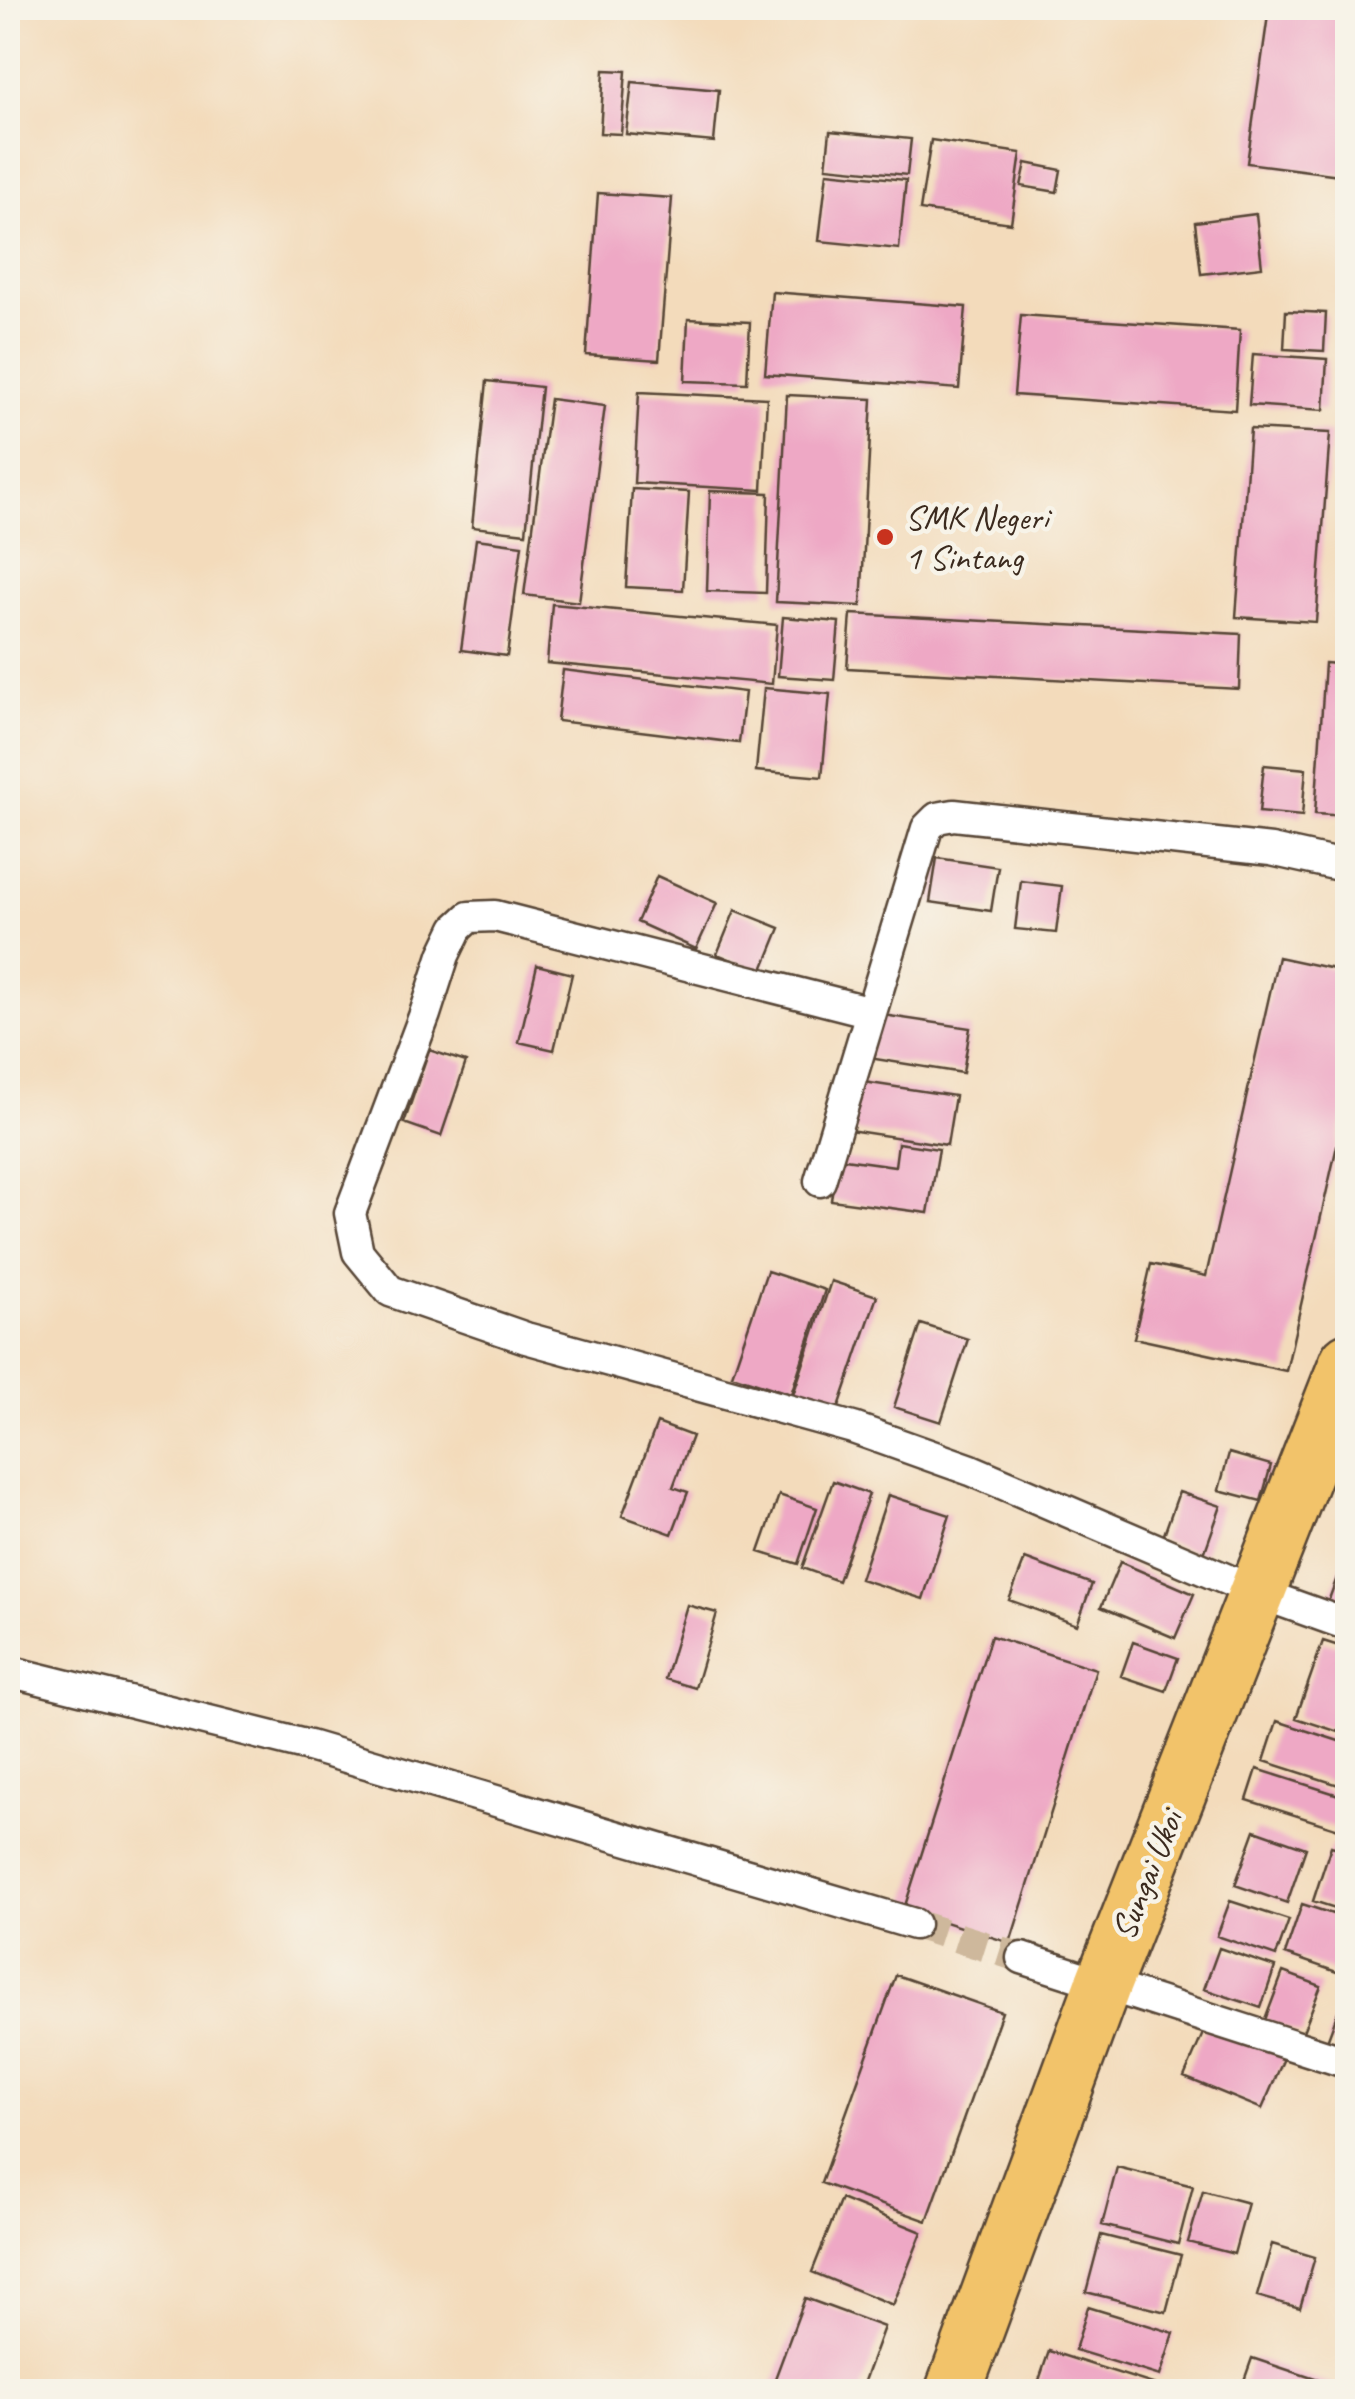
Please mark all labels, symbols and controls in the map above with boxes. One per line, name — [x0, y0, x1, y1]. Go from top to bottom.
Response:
place label: SMK Negeri 1 Sintang — [905, 495, 1053, 580]
marker: SMK Negeri 1 Sintang — [874, 526, 896, 548]
street label: Sungai Ukoi — [1101, 1800, 1195, 1946]

